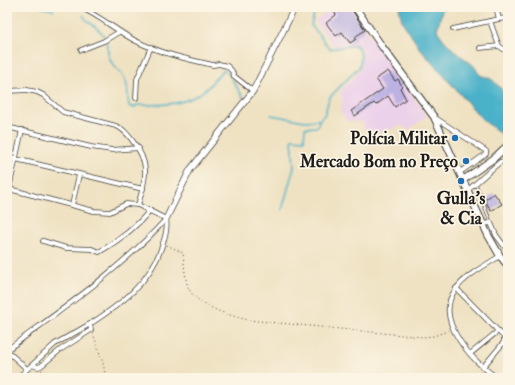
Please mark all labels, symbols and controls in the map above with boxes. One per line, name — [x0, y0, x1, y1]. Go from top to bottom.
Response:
place label: Polícia Militar — [350, 128, 448, 149]
marker: Polícia Militar — [450, 133, 460, 143]
place label: Mercado Bom no Preço — [299, 151, 458, 172]
marker: Mercado Bom no Preço — [461, 156, 471, 166]
marker: Gulla's & Cia — [456, 176, 466, 186]
place label: Gulla's & Cia — [437, 188, 486, 229]

